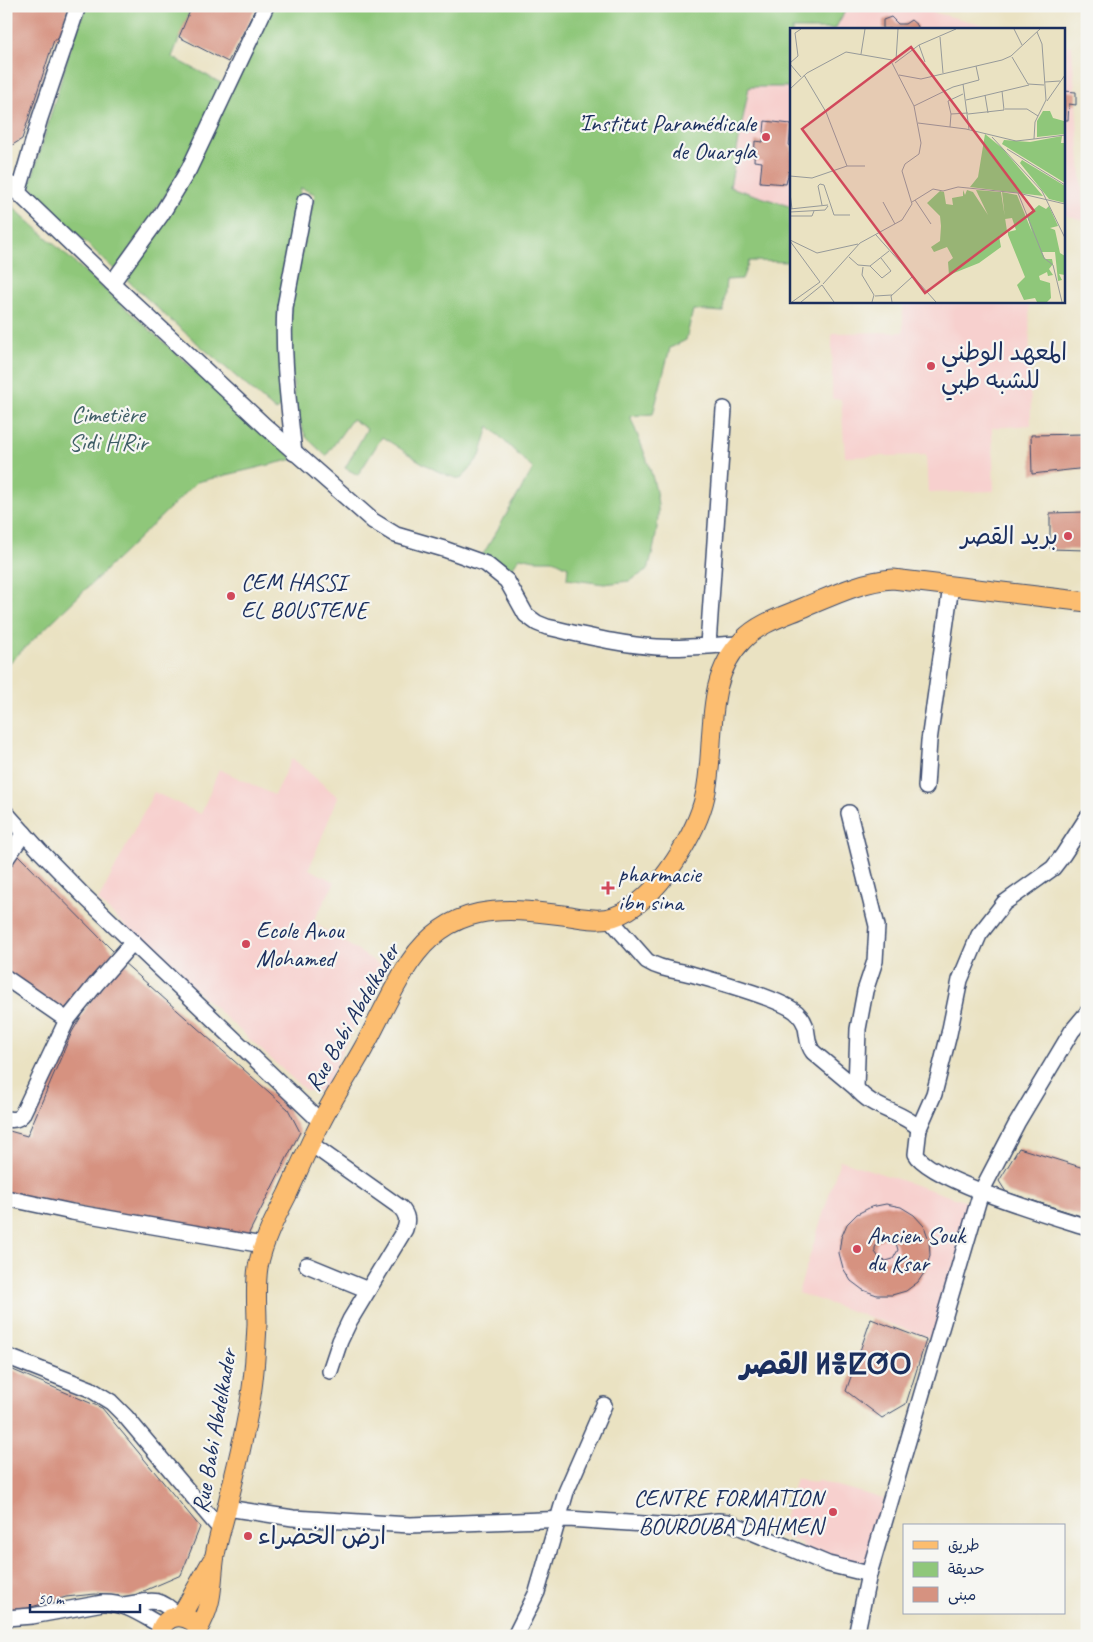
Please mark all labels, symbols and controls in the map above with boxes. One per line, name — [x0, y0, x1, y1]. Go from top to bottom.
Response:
inset map — [790, 28, 1066, 302]
place label: ’Institut Paramédicale de Ouargla — [578, 108, 758, 166]
marker: ’Institut Paramédicale de Ouargla — [760, 131, 772, 143]
place label: المعهد الوطني للشبه طبي — [941, 337, 1067, 401]
marker: المعهد الوطني للشبه طبي — [925, 360, 937, 372]
park label: Cimetière Sidi H'Rir — [69, 399, 150, 457]
place label: بريد القصر — [959, 521, 1058, 551]
marker: بريد القصر — [1062, 530, 1074, 542]
place label: CEM HASSI EL BOUSTENE — [241, 567, 370, 625]
marker: CEM HASSI EL BOUSTENE — [225, 590, 237, 602]
place label: pharmacie ibn sina — [618, 859, 703, 917]
marker: pharmacie ibn sina — [602, 882, 614, 894]
place label: Ecole Anou Mohamed — [256, 915, 346, 973]
street label: Rue Babi Abdelkader — [298, 936, 408, 1096]
marker: Ecole Anou Mohamed — [240, 938, 252, 950]
place label: Ancien Souk du Ksar — [867, 1220, 967, 1278]
marker: Ancien Souk du Ksar — [851, 1243, 863, 1255]
street label: Rue Babi Abdelkader — [185, 1344, 244, 1515]
district label: القصر ⵍⴻⵇⵚⵔ — [737, 1346, 912, 1383]
place label: CENTRE FORMATION BOUROUBA DAHMEN — [634, 1483, 827, 1541]
marker: CENTRE FORMATION BOUROUBA DAHMEN — [827, 1506, 839, 1518]
place label: ارض الخضراء — [258, 1521, 386, 1551]
legend — [903, 1524, 1066, 1614]
marker: ارض الخضراء — [242, 1530, 254, 1542]
text: طريق — [948, 1536, 980, 1555]
text: حديقة — [948, 1560, 985, 1579]
scale bar — [30, 1582, 140, 1614]
text: مبنى — [948, 1586, 976, 1605]
text: 50 m — [38, 1590, 65, 1609]

